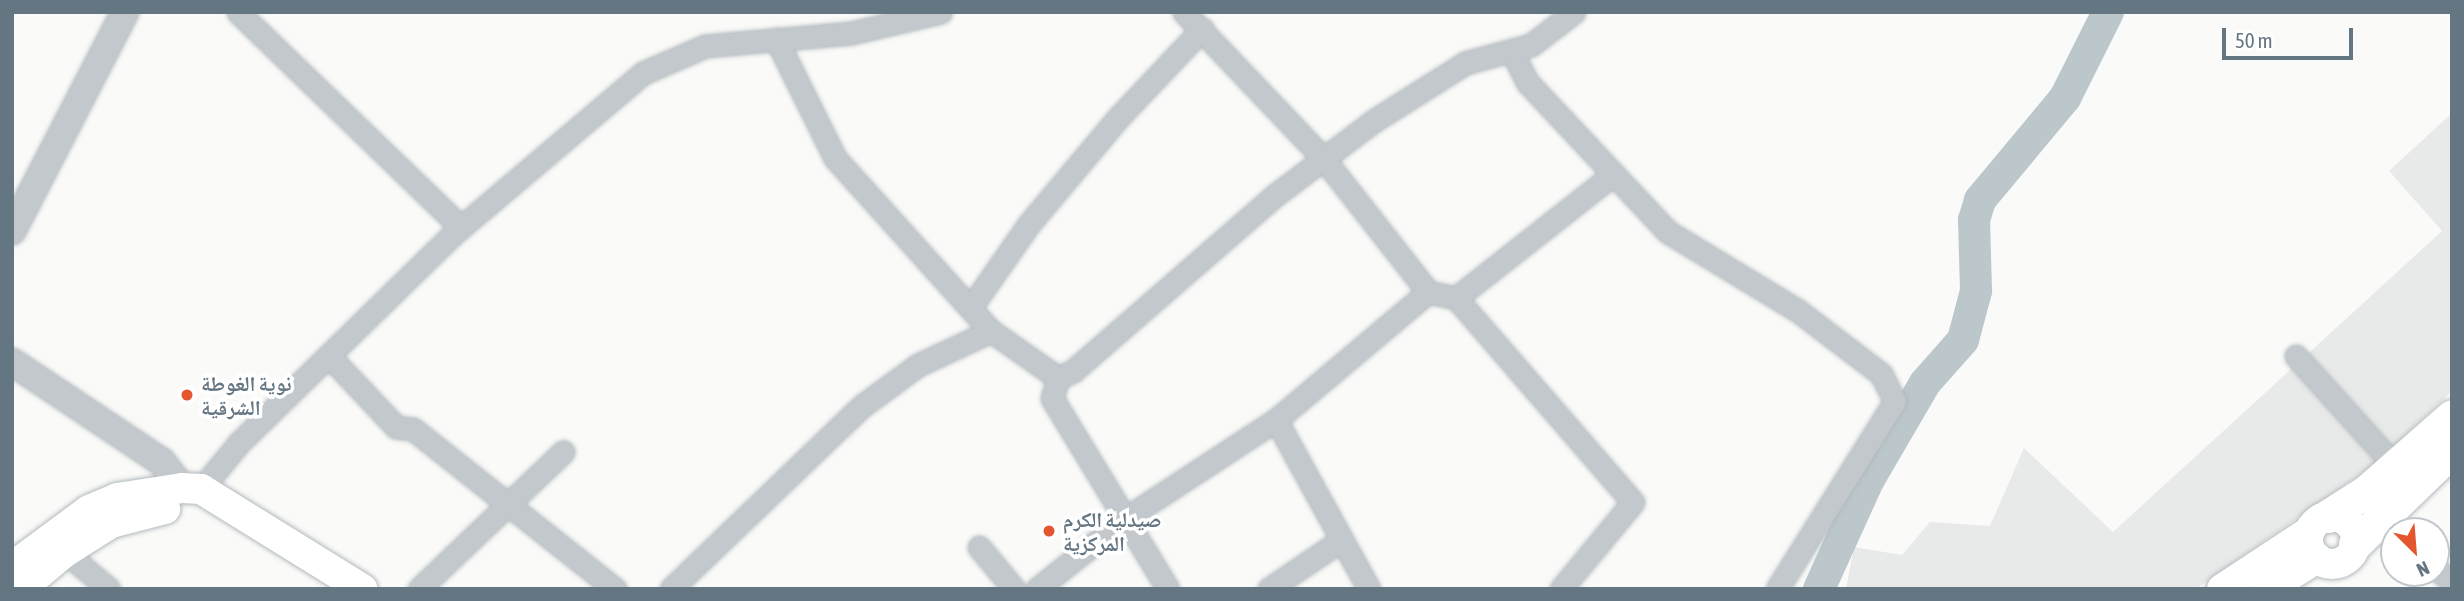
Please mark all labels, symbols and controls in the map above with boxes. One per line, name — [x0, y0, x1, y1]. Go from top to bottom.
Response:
scale bar — [2226, 14, 2357, 58]
text: 50 m — [2235, 28, 2273, 52]
place label: نوية الغوطة الشرقية — [201, 370, 291, 420]
marker: نوية الغوطة الشرقية — [179, 387, 195, 403]
place label: صيدلية الكرم المركزية — [1063, 506, 1161, 556]
north arrow — [2380, 517, 2450, 587]
marker: صيدلية الكرم المركزية — [1041, 523, 1057, 539]
text: N — [2413, 557, 2433, 582]

